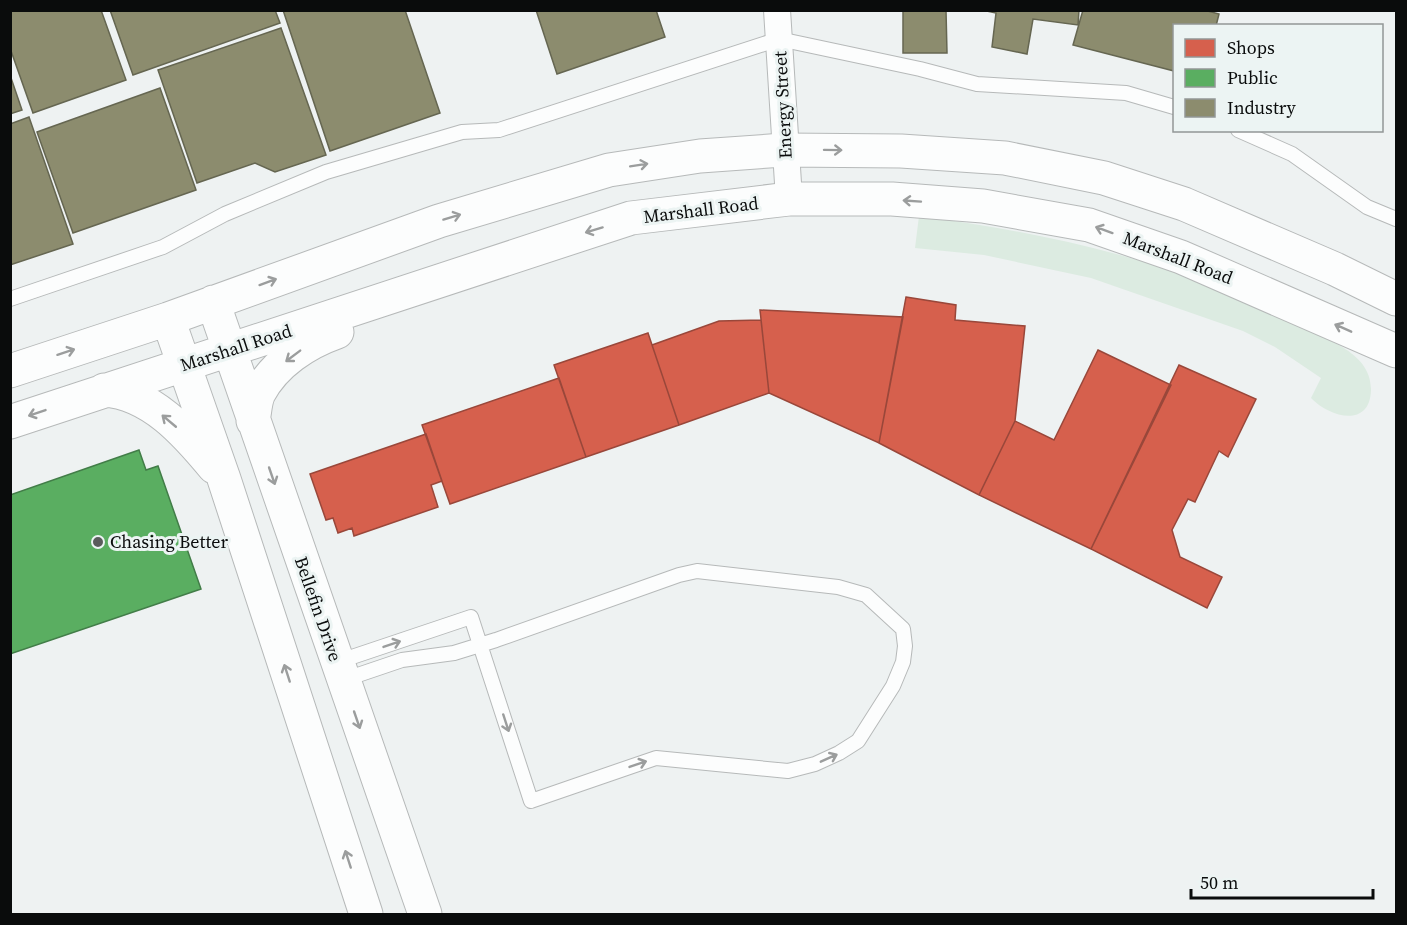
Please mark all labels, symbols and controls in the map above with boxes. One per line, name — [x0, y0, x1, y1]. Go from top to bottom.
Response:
legend — [1173, 24, 1383, 132]
text: Shops — [1227, 35, 1275, 60]
street label: Energy Street — [767, 50, 798, 160]
text: Public — [1227, 65, 1278, 90]
text: Industry — [1227, 95, 1297, 120]
one-way arrow — [823, 144, 843, 156]
one-way arrow — [629, 159, 649, 170]
street label: Marshall Road — [642, 190, 760, 229]
one-way arrow — [903, 195, 923, 206]
one-way arrow — [442, 211, 461, 222]
one-way arrow — [1095, 224, 1114, 235]
one-way arrow — [585, 225, 604, 236]
street label: Marshall Road — [1120, 225, 1237, 290]
one-way arrow — [258, 276, 277, 287]
street label: Marshall Road — [177, 318, 295, 377]
one-way arrow — [1334, 322, 1353, 333]
one-way arrow — [56, 346, 75, 357]
one-way arrow — [285, 349, 301, 362]
one-way arrow — [28, 409, 47, 420]
one-way arrow — [161, 415, 177, 428]
one-way arrow — [267, 466, 278, 485]
place label: Chasing Better — [110, 529, 228, 554]
marker: Chasing Better — [91, 535, 105, 549]
street label: Bellefin Drive — [289, 553, 348, 665]
one-way arrow — [382, 637, 401, 648]
one-way arrow — [281, 664, 292, 683]
one-way arrow — [352, 710, 363, 729]
one-way arrow — [501, 713, 512, 732]
one-way arrow — [820, 751, 838, 763]
one-way arrow — [628, 758, 647, 769]
one-way arrow — [341, 850, 352, 869]
scale bar — [1191, 862, 1372, 900]
text: 50 m — [1200, 870, 1238, 895]

